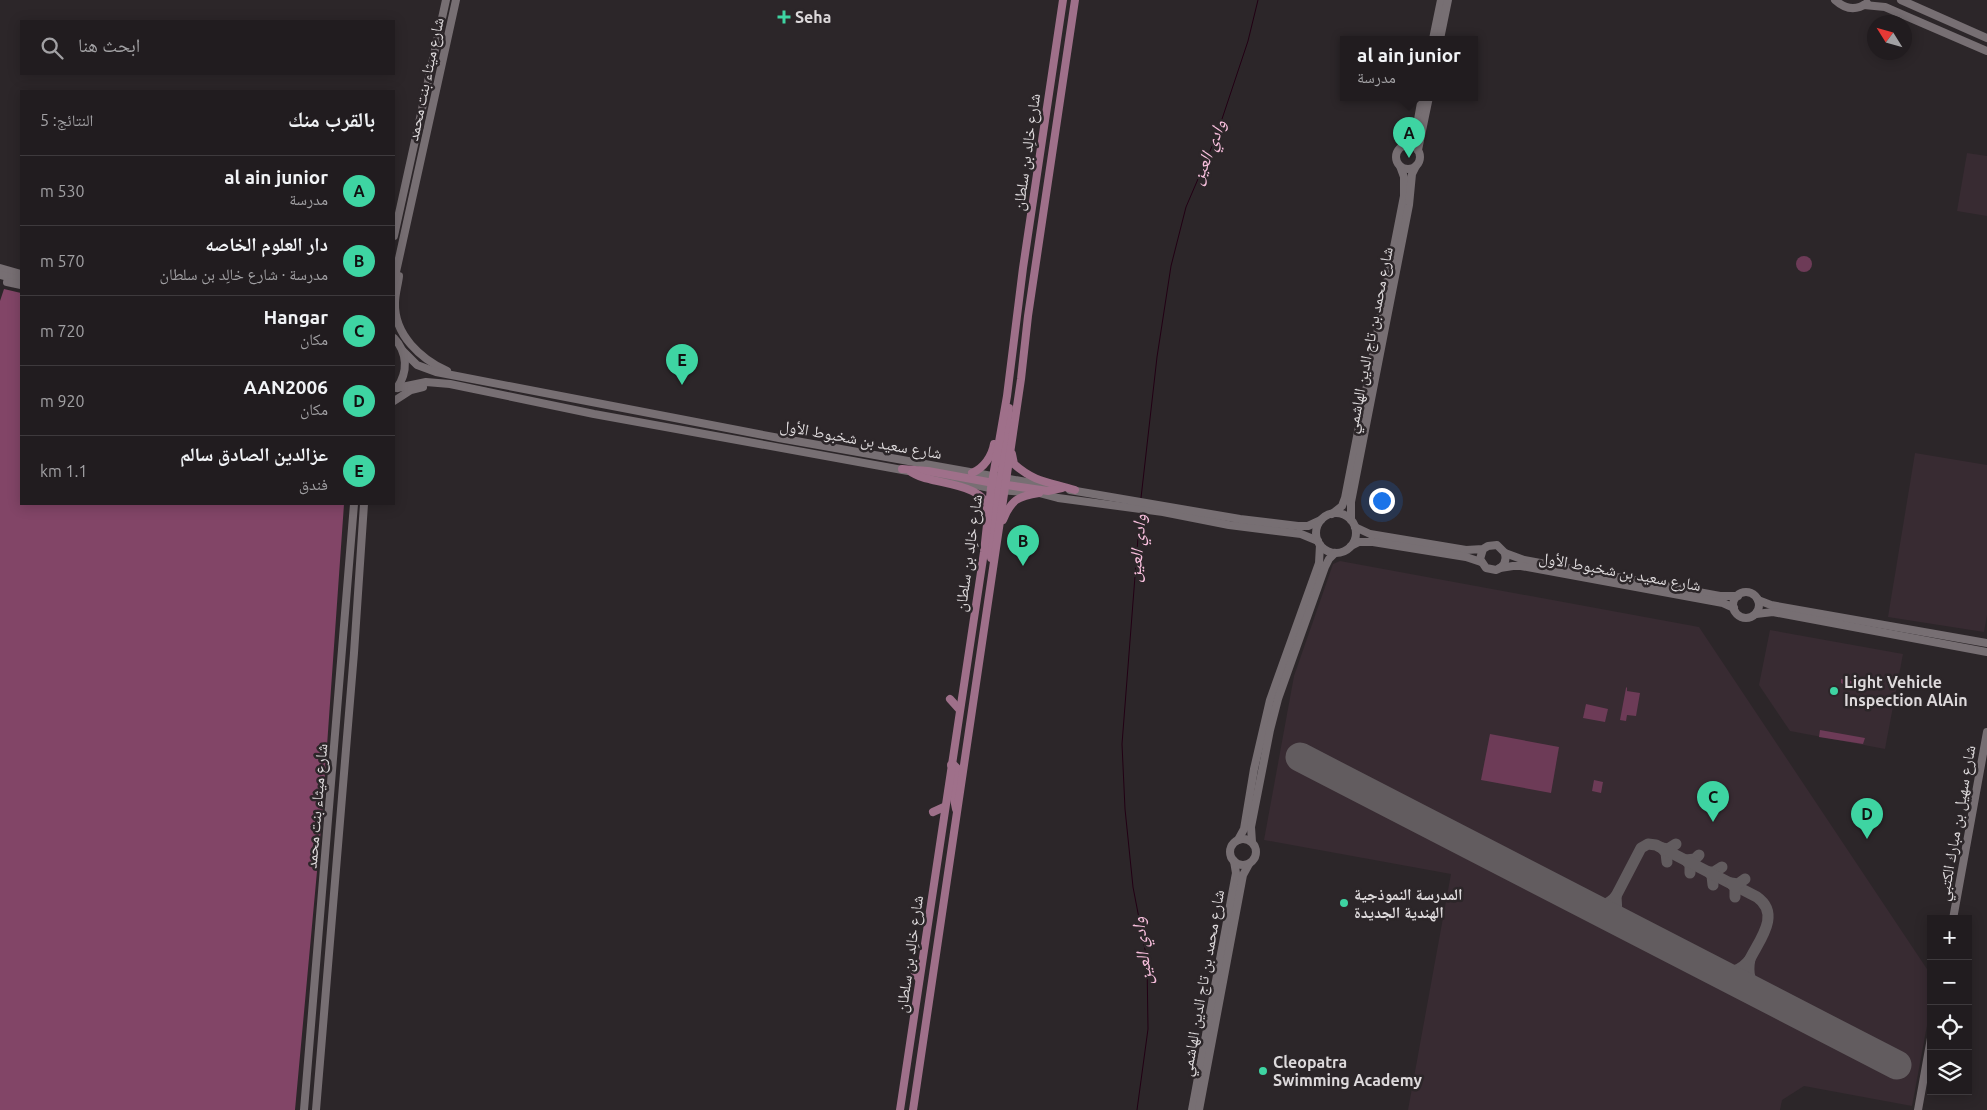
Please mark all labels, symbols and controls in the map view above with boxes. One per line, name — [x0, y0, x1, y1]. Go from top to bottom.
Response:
place label: Seha — [795, 8, 831, 26]
marker: Seha — [777, 10, 791, 24]
north arrow — [1867, 15, 1912, 60]
street label: شارع ميثاء بنت محمد — [403, 16, 449, 143]
search box — [20, 20, 395, 75]
icon: search — [38, 34, 66, 62]
text: ابحث هنا — [78, 34, 140, 56]
popup — [1340, 36, 1478, 101]
text: al ain junior — [1357, 44, 1461, 66]
text: مدرسة — [1357, 68, 1396, 86]
street label: شارع خالِد بن سلطان — [1009, 92, 1045, 212]
text: بالقرب منك — [288, 107, 375, 131]
text: النتائج: 5 — [40, 111, 93, 129]
water label: وادي العين — [1185, 116, 1234, 189]
pin: A — [1393, 117, 1425, 158]
text: al ain junior — [224, 166, 328, 188]
text: 530 m — [40, 182, 85, 200]
text: A — [353, 182, 365, 200]
text: مدرسة — [289, 190, 328, 208]
text: دار العلوم الخاصه — [205, 233, 328, 255]
street label: شارع محمد بن تاج الدين الهاشمي — [1342, 245, 1400, 435]
text: 570 m — [40, 252, 85, 270]
text: B — [354, 252, 364, 270]
text: مدرسة · شارع خالِد بن سلطان — [160, 265, 328, 283]
text: Hangar — [263, 306, 328, 328]
text: 720 m — [40, 322, 85, 340]
text: C — [354, 322, 364, 340]
text: مكان — [300, 330, 328, 348]
pin: E — [666, 344, 698, 385]
text: AAN2006 — [244, 376, 328, 398]
text: 920 m — [40, 392, 85, 410]
text: D — [353, 392, 365, 410]
text: مكان — [300, 400, 328, 418]
street label: شارع سعيد بن شخبوط الأول — [778, 416, 943, 464]
text: عزالدين الصادق سالم — [180, 443, 328, 465]
text: 1.1 km — [40, 462, 88, 480]
text: E — [354, 462, 364, 480]
text: فندق — [299, 475, 328, 493]
your location — [1369, 488, 1395, 514]
street label: شارع خالِد بن سلطان — [951, 493, 987, 613]
water label: وادي العين — [1123, 513, 1155, 583]
pin: B — [1007, 525, 1039, 566]
street label: شارع سعيد بن شخبوط الأول — [1537, 548, 1702, 596]
place label: Light Vehicle Inspection AlAin — [1844, 673, 1968, 709]
marker: Light Vehicle Inspection AlAin — [1828, 685, 1840, 697]
street label: شارع ميثاء بنت محمد — [302, 743, 332, 870]
street label: شارع سهيل بن مبارك الكتبي — [1933, 744, 1983, 903]
pin: C — [1697, 781, 1729, 822]
pin: D — [1851, 798, 1883, 839]
place label: المدرسة النموذجية الهندية الجديدة — [1354, 885, 1463, 922]
street label: شارع محمد بن تاج الدين الهاشمي — [1177, 888, 1231, 1079]
street label: شارع خالِد بن سلطان — [892, 894, 928, 1014]
marker: المدرسة النموذجية الهندية الجديدة — [1338, 897, 1350, 909]
water label: وادي العين — [1127, 915, 1161, 986]
map controls — [1927, 915, 1972, 1095]
button: + — [1927, 915, 1972, 960]
button: − — [1927, 960, 1972, 1005]
button: locate — [1927, 1005, 1972, 1050]
button: layers — [1927, 1050, 1972, 1095]
place label: Cleopatra Swimming Academy — [1273, 1053, 1422, 1089]
marker: Cleopatra Swimming Academy — [1257, 1065, 1269, 1077]

